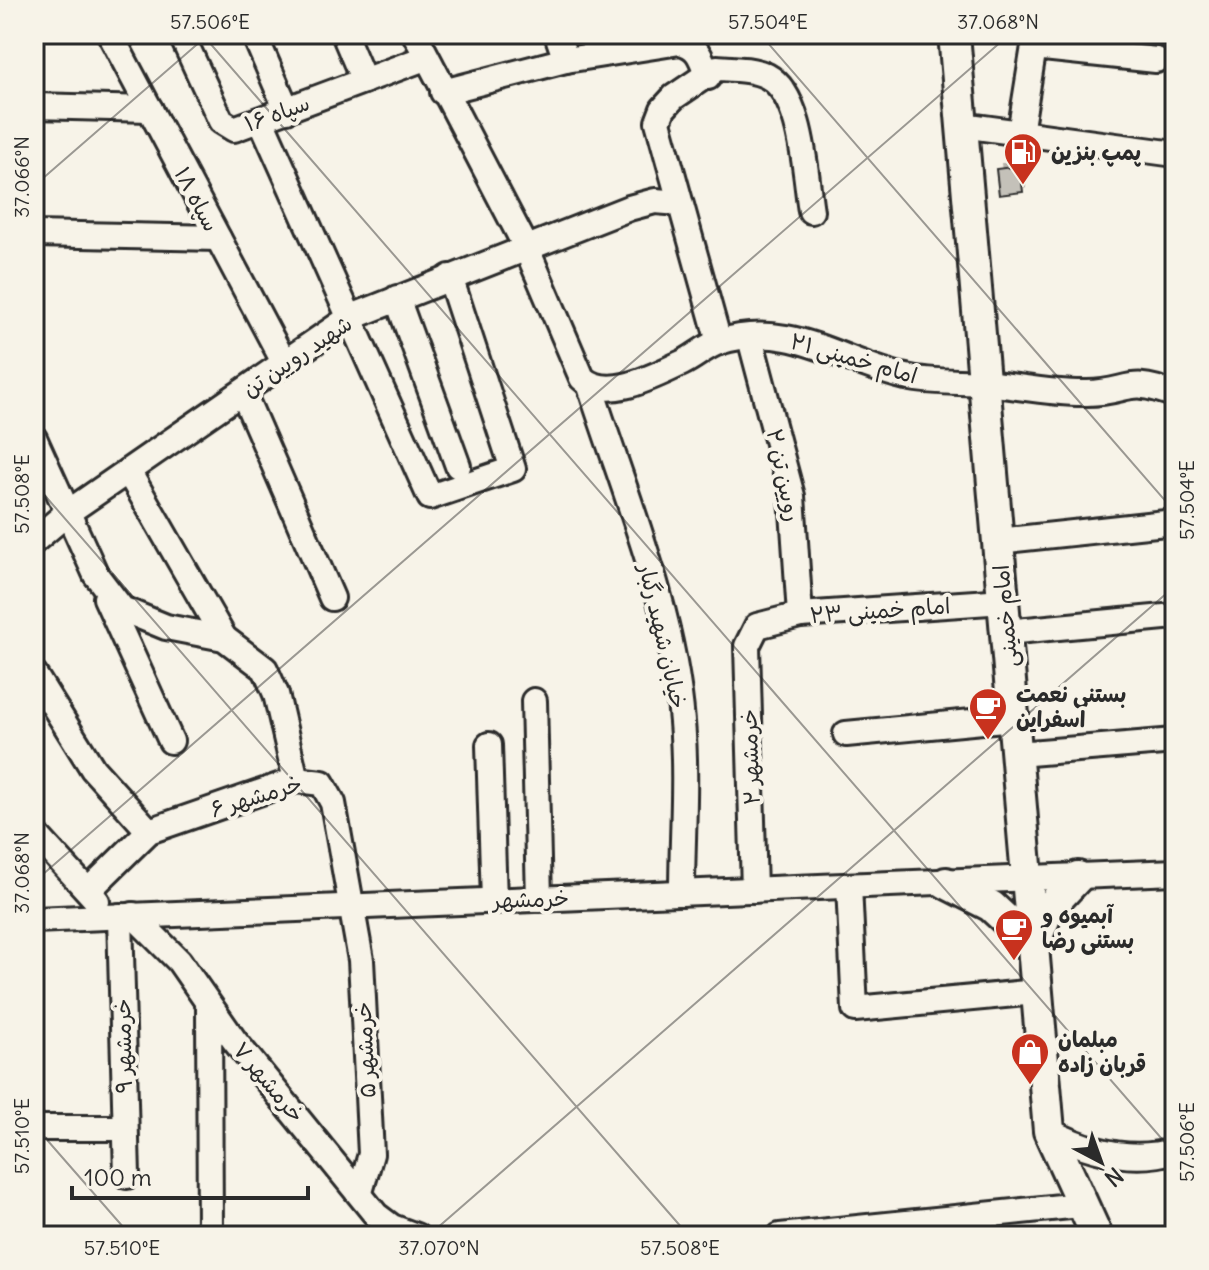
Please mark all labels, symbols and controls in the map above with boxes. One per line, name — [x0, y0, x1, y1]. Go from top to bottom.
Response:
text: 57.506°E — [170, 9, 250, 34]
text: 57.504°E — [728, 9, 808, 34]
text: 37.068°N — [957, 9, 1039, 34]
street label: سپاه ۱۶ — [241, 88, 314, 139]
fuel station icon: پمپ بنزین — [1002, 131, 1044, 186]
text: 37.066°N — [9, 136, 34, 218]
place label: پمپ بنزین — [1051, 138, 1142, 167]
street label: سپاه ۱۸ — [167, 162, 226, 237]
street label: شهید رویین تن — [237, 309, 357, 403]
street label: امام خمینی ۲۱ — [786, 326, 921, 392]
street label: رویین تن ۲ — [761, 426, 807, 524]
text: 57.508°E — [9, 454, 34, 534]
text: 57.504°E — [1174, 460, 1199, 540]
street label: خیابان شهید رگبار — [632, 560, 693, 711]
street label: امام خمینی — [987, 563, 1026, 668]
street label: امام خمینی ۲۳ — [809, 591, 952, 632]
place label: بستنی نعمت اسفراین — [1016, 680, 1126, 733]
cafe icon: بستنی نعمت اسفراین — [967, 686, 1009, 741]
street label: خرمشهر ۲ — [734, 709, 766, 805]
street label: خرمشهر ۶ — [207, 769, 305, 823]
text: 37.068°N — [9, 832, 34, 914]
street label: خرمشهر — [491, 884, 569, 914]
place label: آبمیوه و بستنی رضا — [1040, 901, 1134, 955]
cafe icon: آبمیوه و بستنی رضا — [993, 907, 1035, 962]
street label: خرمشهر ۹ — [108, 998, 138, 1094]
street label: خرمشهر ۵ — [348, 1001, 382, 1099]
place label: مبلمان قربان زاده — [1058, 1025, 1146, 1078]
shop icon: مبلمان قربان زاده — [1009, 1031, 1051, 1086]
street label: خرمشهر ۷ — [227, 1036, 311, 1128]
text: 57.510°E — [9, 1098, 34, 1174]
text: 57.506°E — [1174, 1102, 1199, 1182]
north arrow — [1061, 1122, 1141, 1202]
scale bar — [72, 1150, 308, 1200]
text: 100 m — [84, 1162, 152, 1192]
text: N — [1099, 1162, 1129, 1193]
text: 57.510°E — [84, 1235, 160, 1260]
text: 37.070°N — [398, 1235, 480, 1260]
text: 57.508°E — [640, 1235, 720, 1260]

